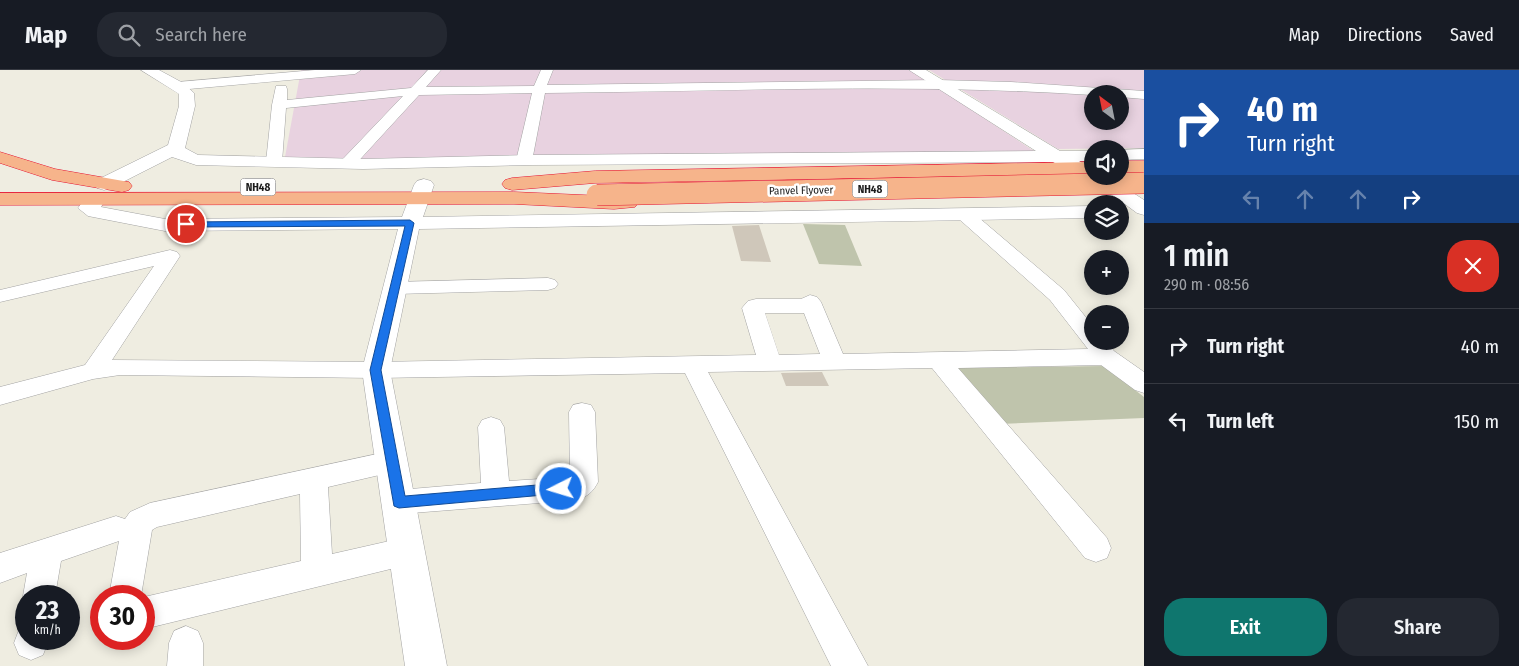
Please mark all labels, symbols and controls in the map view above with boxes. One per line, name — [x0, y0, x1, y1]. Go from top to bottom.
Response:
search box — [97, 12, 447, 57]
text: Map — [25, 21, 67, 49]
icon: search — [115, 21, 143, 49]
text: Search here — [155, 23, 247, 46]
text: Map — [1288, 24, 1320, 46]
text: Directions — [1348, 24, 1422, 46]
text: Saved — [1450, 24, 1494, 46]
north arrow — [1084, 85, 1129, 130]
map controls — [1084, 85, 1129, 350]
text: 40 m — [1247, 88, 1318, 130]
icon: right — [1164, 90, 1229, 155]
text: Turn right — [1247, 130, 1335, 157]
button: sound — [1084, 140, 1129, 185]
road number: NH48 — [240, 178, 276, 195]
road number: NH48 — [852, 180, 888, 198]
street label: Panvel Flyover — [769, 183, 833, 198]
icon: left — [1238, 185, 1266, 213]
icon: ahead — [1291, 185, 1319, 213]
icon: ahead — [1344, 185, 1372, 213]
icon: right — [1397, 185, 1425, 213]
button: layers — [1084, 195, 1129, 240]
pin — [165, 203, 207, 245]
icon: arrive — [172, 210, 200, 238]
text: 1 min — [1164, 238, 1229, 274]
button: close — [1447, 240, 1499, 292]
button: + — [1084, 250, 1129, 295]
text: 290 m · 08:56 — [1164, 275, 1249, 294]
button: − — [1084, 305, 1129, 350]
icon: right — [1164, 332, 1192, 360]
text: Turn right — [1207, 335, 1284, 358]
text: 40 m — [1461, 335, 1499, 358]
icon: left — [1164, 407, 1192, 435]
text: Turn left — [1207, 410, 1274, 433]
text: 150 m — [1454, 410, 1499, 433]
position arrow — [534, 462, 586, 514]
speed limit sign: 30 — [90, 585, 155, 650]
text: 23 — [36, 596, 59, 626]
button: Exit — [1164, 598, 1327, 656]
button: Share — [1337, 598, 1499, 656]
text: km/h — [34, 623, 61, 637]

